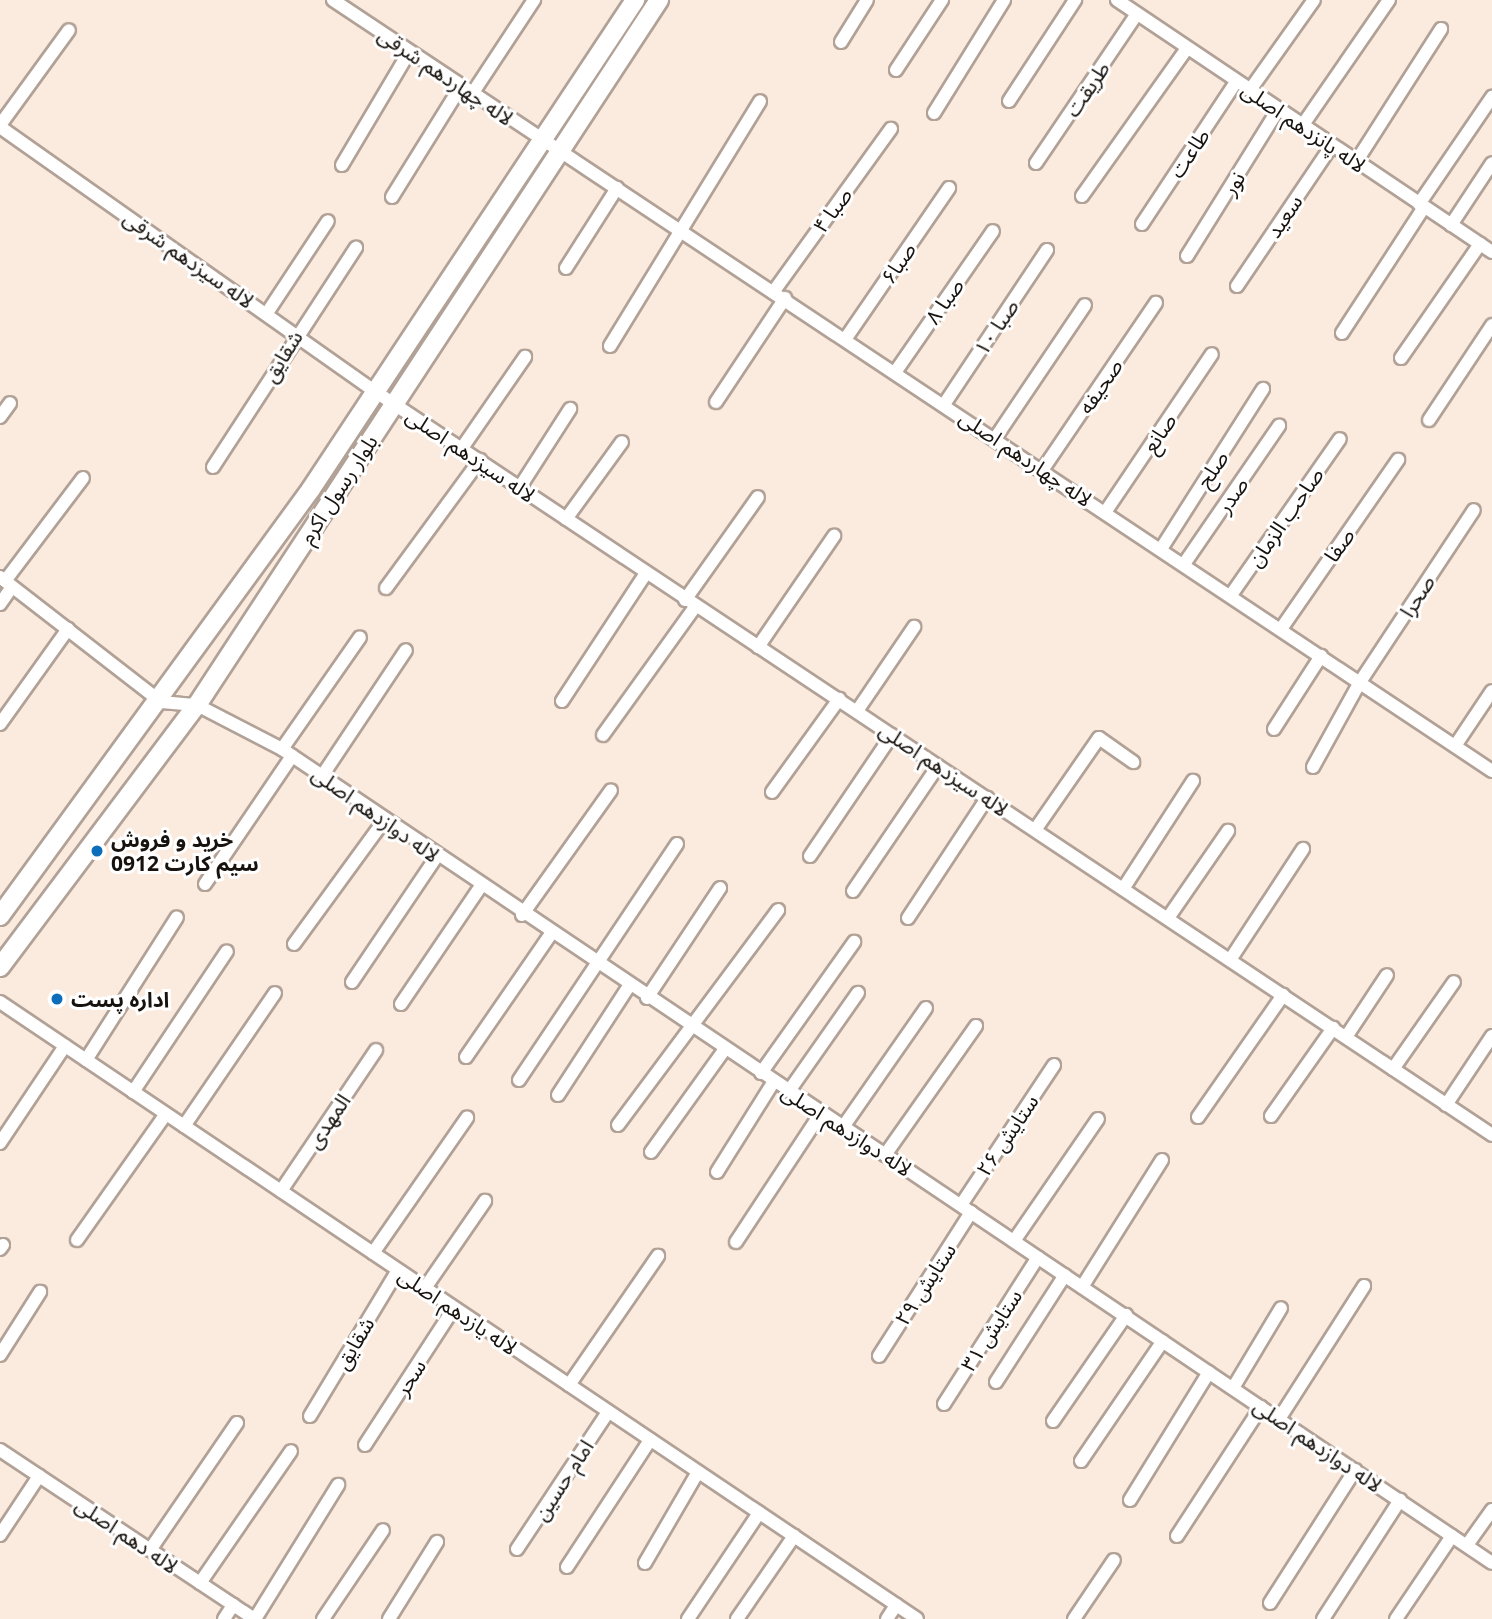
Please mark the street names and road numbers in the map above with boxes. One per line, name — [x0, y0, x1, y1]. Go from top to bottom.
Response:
street label: لاله چهاردهم شرقی — [374, 21, 518, 131]
street label: طریقت — [1059, 56, 1115, 122]
street label: لاله پانزدهم اصلی — [1237, 76, 1371, 178]
street label: طاعت — [1163, 124, 1215, 182]
street label: نور — [1216, 166, 1250, 200]
street label: صبا ۴ — [807, 182, 857, 238]
street label: سعید — [1261, 190, 1307, 242]
street label: لاله سیزدهم شرقی — [119, 205, 259, 313]
street label: صبا۶ — [875, 238, 921, 288]
street label: صبا ۸ — [919, 273, 969, 329]
street label: صبا ۱۰ — [968, 294, 1024, 360]
street label: شقایق — [256, 325, 308, 387]
street label: صحیفه — [1073, 354, 1127, 418]
street label: لاله سیزدهم اصلی — [402, 403, 540, 507]
street label: لاله چهاردهم اصلی — [955, 404, 1097, 512]
street label: صانع — [1137, 409, 1181, 457]
street label: بلوار رسول اکرم — [293, 430, 383, 548]
street label: صلح — [1191, 446, 1233, 492]
street label: صاحب الزمان — [1242, 463, 1328, 571]
street label: صدر — [1211, 472, 1253, 518]
street label: صفا — [1319, 523, 1359, 567]
street label: صحرا — [1394, 570, 1440, 622]
street label: لاله سیزدهم اصلی — [875, 717, 1013, 821]
street label: لاله دوازدهم اصلی — [307, 761, 445, 867]
street label: لاله دوازدهم اصلی — [777, 1079, 917, 1181]
street label: المهدی — [301, 1089, 355, 1153]
street label: ستایش ۲۶ — [971, 1089, 1043, 1181]
street label: ستایش ۲۹ — [889, 1238, 961, 1330]
street label: لاله یازدهم اصلی — [394, 1262, 522, 1360]
street label: ستایش ۳۱ — [955, 1284, 1027, 1376]
street label: شقایق — [329, 1312, 379, 1374]
street label: سحر — [389, 1354, 431, 1400]
street label: لاله دوازدهم اصلی — [1249, 1393, 1387, 1497]
street label: امام حسین — [528, 1435, 598, 1525]
street label: لاله دهم اصلی — [71, 1491, 183, 1579]

